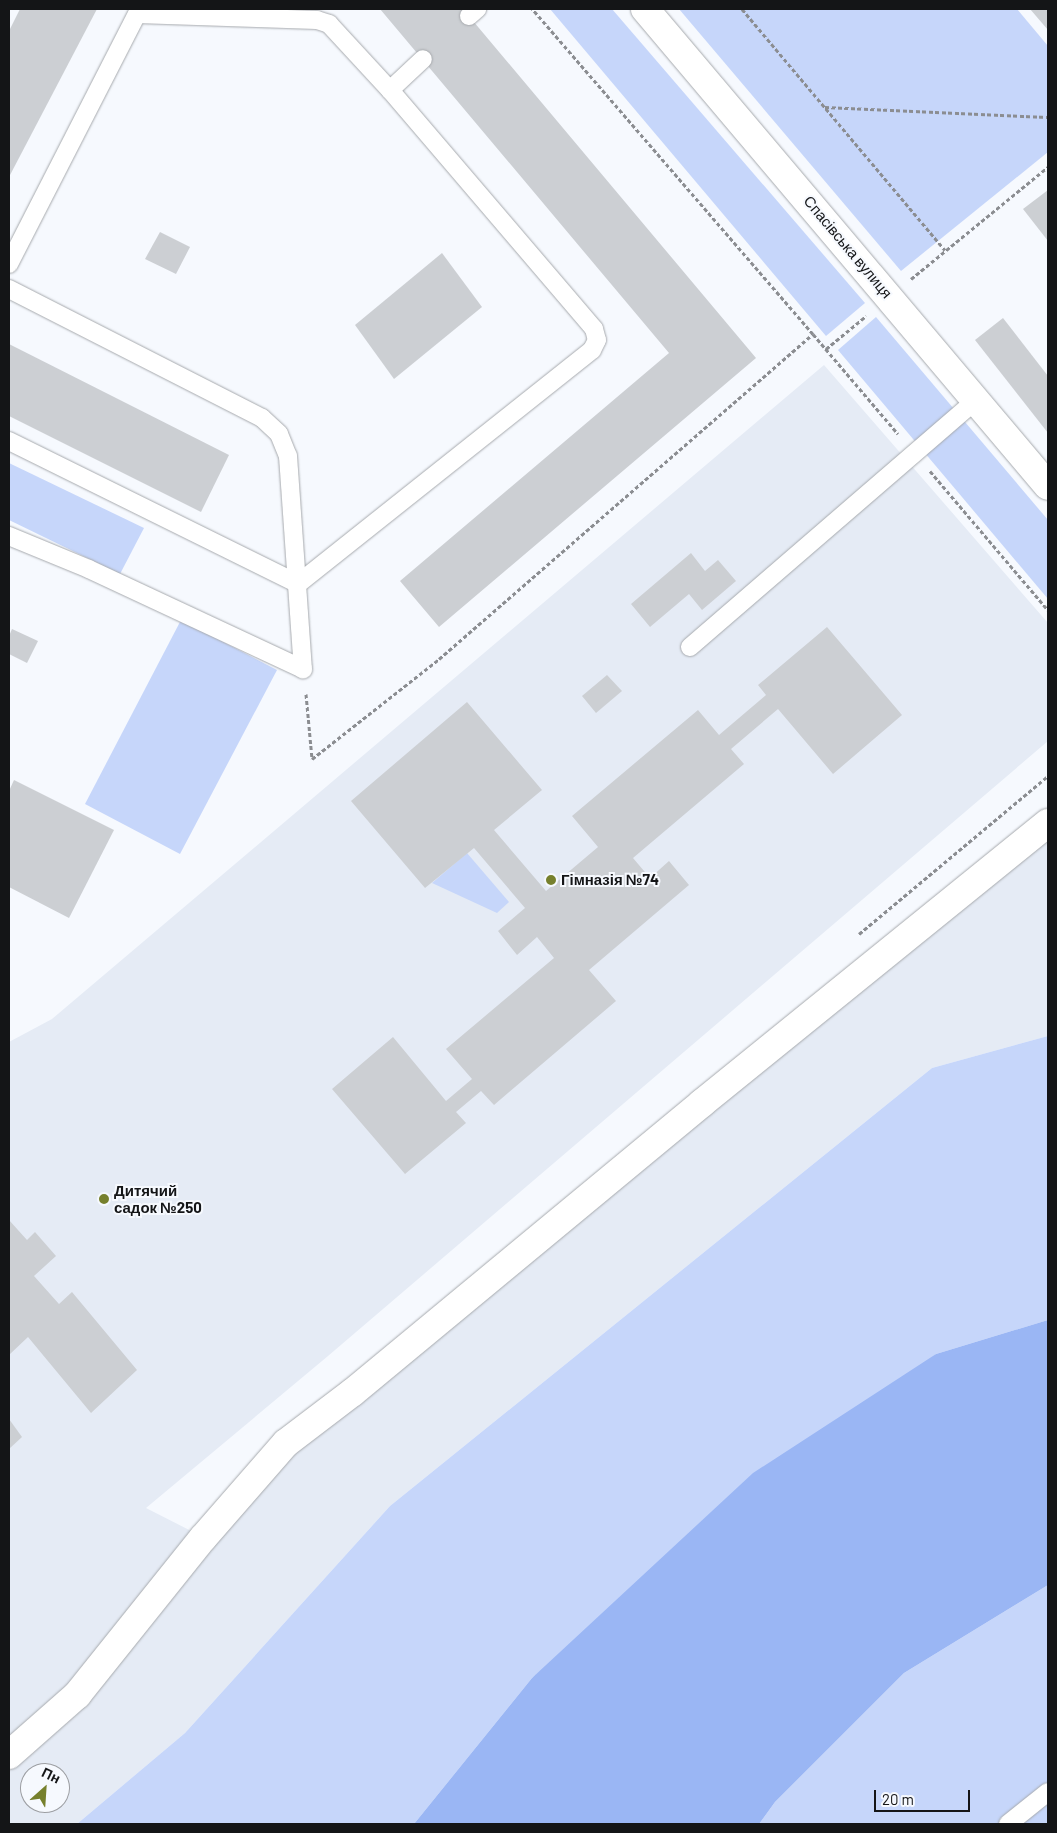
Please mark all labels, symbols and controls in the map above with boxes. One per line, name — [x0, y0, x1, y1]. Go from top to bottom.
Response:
street label: Спасівська вулиця — [800, 192, 896, 302]
place label: Гімназія №74 — [561, 871, 659, 889]
marker: Гімназія №74 — [545, 874, 557, 886]
place label: Дитячий садок №250 — [114, 1181, 202, 1216]
marker: Дитячий садок №250 — [98, 1193, 110, 1205]
north arrow — [20, 1763, 70, 1813]
text: Пн — [39, 1763, 63, 1787]
scale bar — [877, 1780, 973, 1812]
text: 20 m — [882, 1790, 914, 1808]

